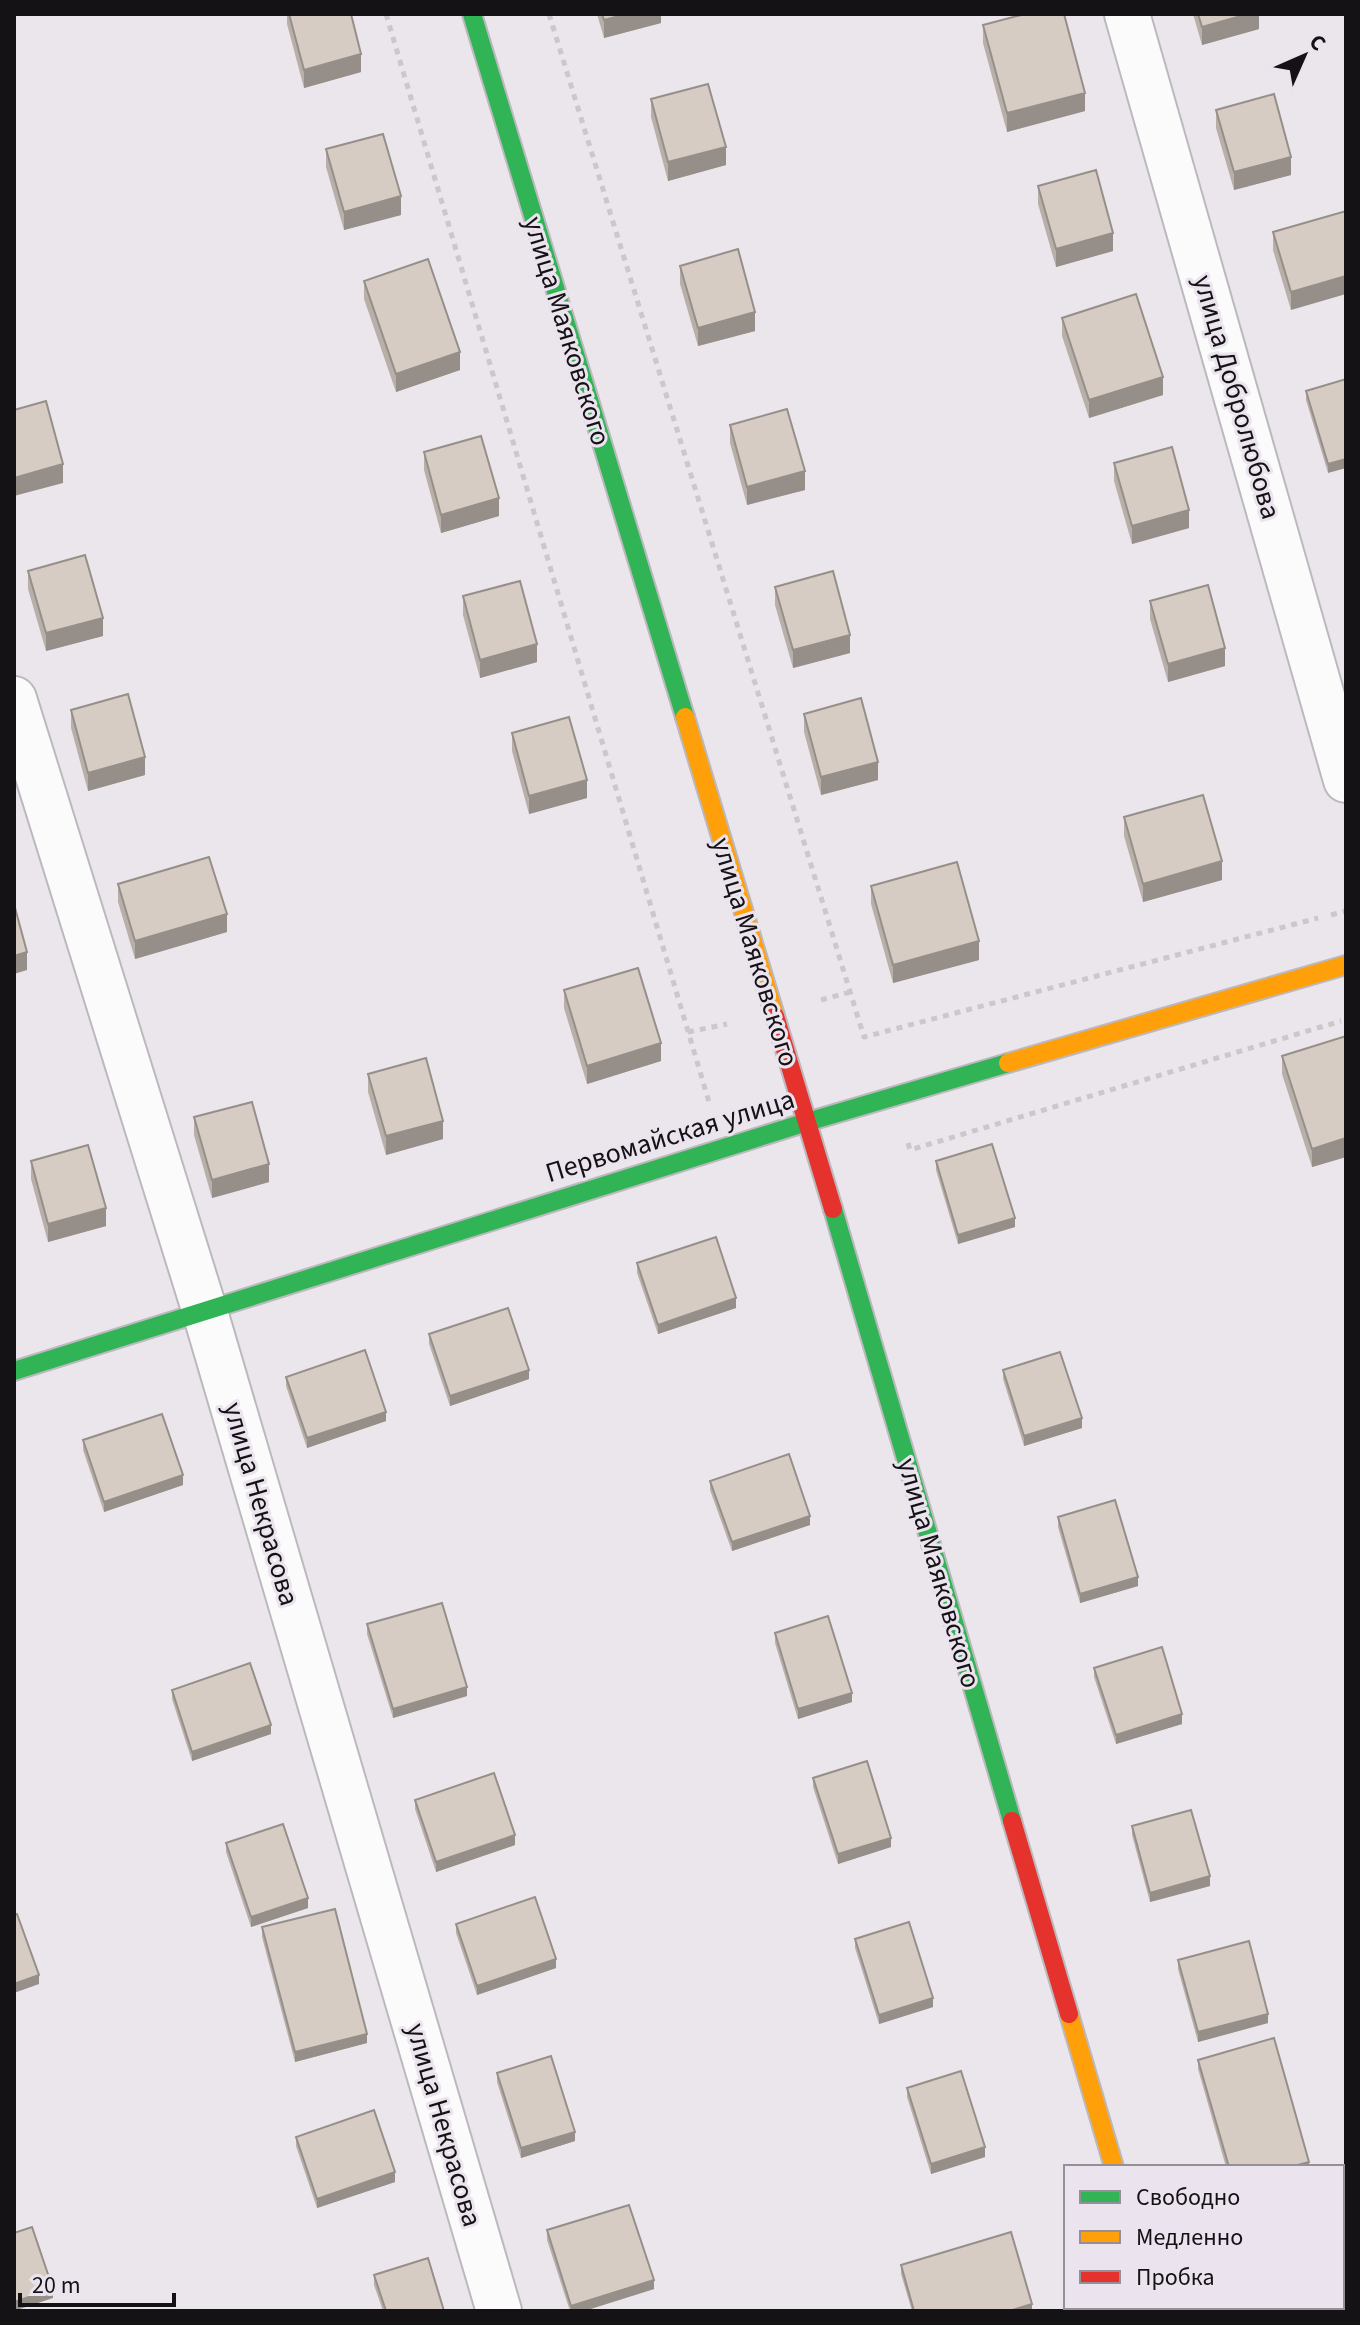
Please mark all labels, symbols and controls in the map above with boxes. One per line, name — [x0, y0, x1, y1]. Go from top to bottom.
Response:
north arrow — [1264, 16, 1344, 96]
text: С — [1302, 27, 1333, 59]
street label: улица Маяковского — [513, 212, 621, 450]
street label: улица Добролюбова — [1183, 270, 1291, 524]
street label: улица Маяковского — [701, 833, 809, 1071]
street label: Первомайская улица — [541, 1079, 799, 1193]
street label: улица Некрасова — [213, 1398, 309, 1610]
street label: улица Маяковского — [887, 1453, 991, 1693]
street label: улица Некрасова — [396, 2019, 492, 2231]
legend — [1064, 2165, 1344, 2309]
text: Свободно — [1136, 2180, 1240, 2215]
text: Медленно — [1136, 2220, 1243, 2255]
scale bar — [20, 2257, 174, 2307]
text: Пробка — [1136, 2260, 1215, 2295]
text: 20 m — [32, 2268, 81, 2303]

